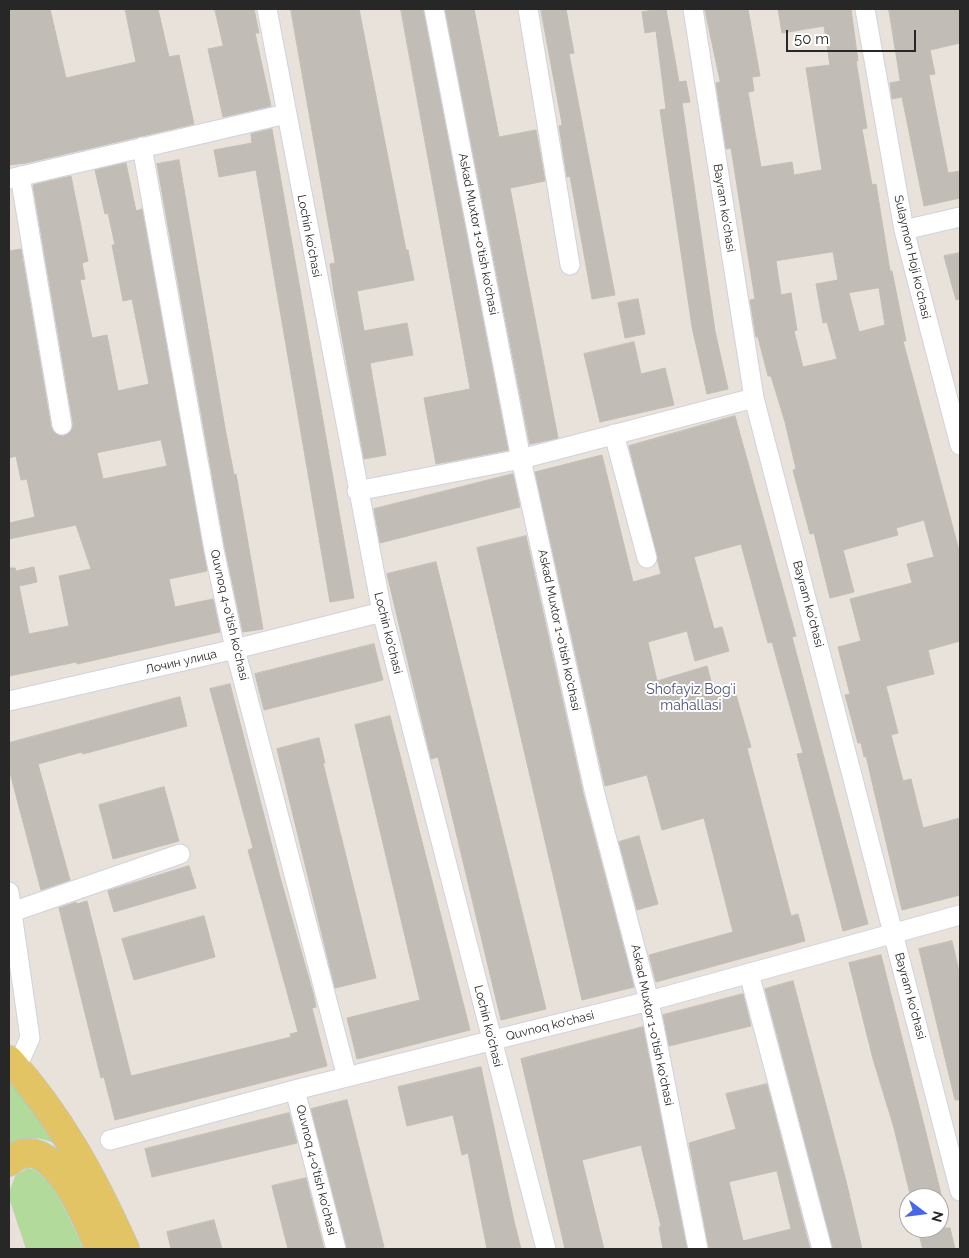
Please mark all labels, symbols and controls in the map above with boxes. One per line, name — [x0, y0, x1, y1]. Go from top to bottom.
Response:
scale bar — [789, 20, 919, 52]
text: 50 m — [794, 30, 829, 48]
street label: Askad Muxtor 1-o'tish ko'chasi — [455, 152, 501, 316]
street label: Bayram ko'chasi — [710, 163, 738, 253]
street label: Lochin ko'chasi — [294, 194, 324, 278]
street label: Sulaymon Hoji ko'chasi — [891, 194, 933, 320]
street label: Quvnoq 4-o'tish ko'chasi — [207, 548, 251, 682]
street label: Askad Muxtor 1-o'tish ko'chasi — [535, 548, 583, 712]
street label: Bayram ko'chasi — [790, 559, 826, 649]
street label: Lochin ko'chasi — [371, 591, 405, 675]
street label: Лочин улица — [144, 647, 218, 677]
district label: Shofayiz Bogʻi mahallasi — [646, 682, 736, 714]
street label: Askad Muxtor 1-o'tish ko'chasi — [628, 943, 676, 1107]
street label: Bayram ko'chasi — [892, 951, 928, 1041]
street label: Lochin ko'chasi — [471, 984, 505, 1068]
street label: Quvnoq ko'chasi — [504, 1008, 596, 1044]
street label: Quvnoq 4-o'tish ko'chasi — [293, 1103, 339, 1237]
north arrow — [899, 1188, 949, 1238]
text: N — [928, 1209, 947, 1224]

